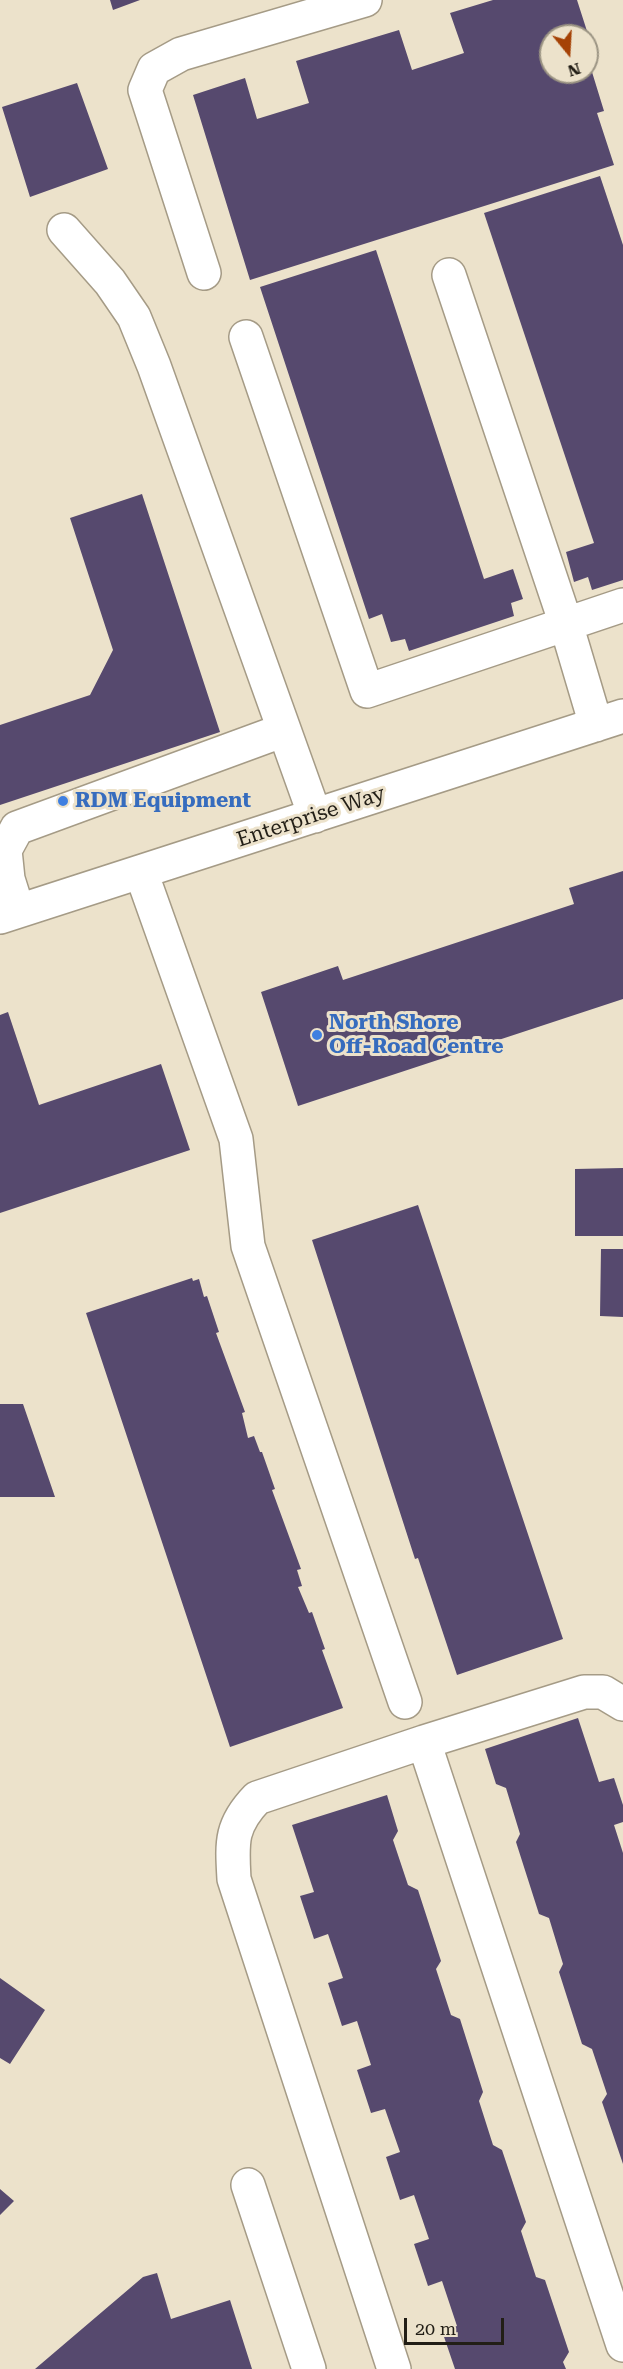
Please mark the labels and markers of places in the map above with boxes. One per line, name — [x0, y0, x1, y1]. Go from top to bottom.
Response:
place label: RDM Equipment — [75, 788, 251, 814]
marker: RDM Equipment — [56, 794, 70, 808]
place label: North Shore Off-Road Centre — [329, 1010, 504, 1060]
marker: North Shore Off-Road Centre — [310, 1028, 324, 1042]

